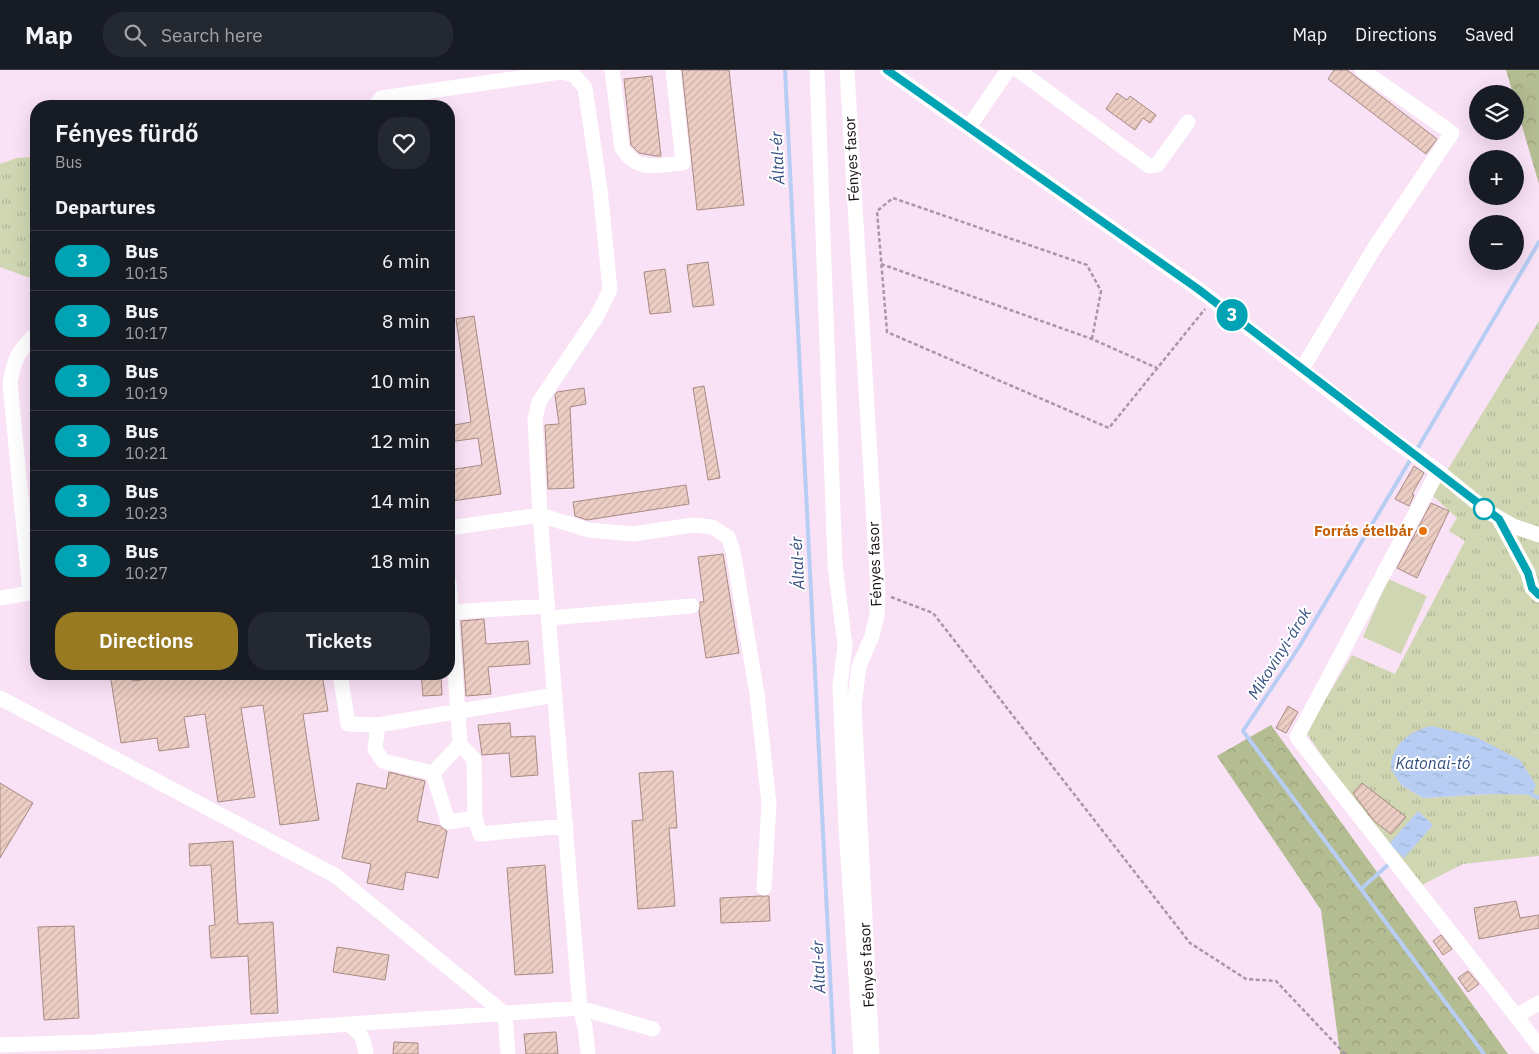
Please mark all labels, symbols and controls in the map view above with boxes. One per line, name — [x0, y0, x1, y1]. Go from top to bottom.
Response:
search box — [103, 12, 453, 57]
text: Map — [25, 19, 73, 51]
icon: search — [121, 21, 149, 49]
text: Search here — [161, 23, 263, 47]
text: Map — [1292, 23, 1327, 46]
text: Directions — [1355, 23, 1437, 46]
text: Saved — [1465, 23, 1514, 46]
map controls — [1469, 85, 1524, 270]
button: layers — [1469, 85, 1524, 140]
street label: Fényes fasor — [840, 115, 863, 202]
text: Fényes fürdő — [55, 117, 199, 149]
button: heart — [378, 117, 430, 169]
water label: Által-ér — [765, 130, 788, 186]
button: + — [1469, 150, 1524, 205]
text: Bus — [55, 152, 82, 172]
text: Departures — [55, 195, 155, 219]
button: − — [1469, 215, 1524, 270]
text: Bus — [125, 239, 159, 263]
text: 3 — [77, 249, 88, 272]
text: 6 min — [382, 249, 430, 273]
text: 10:15 — [125, 263, 168, 283]
text: Bus — [125, 299, 159, 323]
line badge: 3 — [1216, 299, 1248, 331]
text: 3 — [1227, 303, 1237, 326]
text: 3 — [77, 309, 88, 332]
text: 8 min — [382, 309, 430, 333]
text: 10:17 — [125, 323, 168, 343]
text: Bus — [125, 359, 159, 383]
text: 3 — [77, 369, 88, 392]
text: 10 min — [371, 369, 430, 393]
text: 10:19 — [125, 383, 168, 403]
text: Bus — [125, 419, 159, 443]
text: 3 — [77, 429, 88, 452]
text: 12 min — [371, 429, 430, 453]
text: 10:21 — [125, 443, 168, 463]
text: Bus — [125, 479, 159, 503]
text: 3 — [77, 489, 88, 512]
text: 14 min — [371, 489, 430, 513]
unlabelled marker — [1473, 498, 1495, 520]
text: 10:23 — [125, 503, 168, 523]
street label: Fényes fasor — [864, 521, 885, 607]
place label: Forrás ételbár — [1314, 521, 1413, 540]
marker: Forrás ételbár — [1417, 525, 1429, 537]
water label: Által-ér — [785, 535, 808, 591]
text: Bus — [125, 539, 159, 563]
text: 3 — [77, 549, 88, 572]
text: 18 min — [371, 549, 430, 573]
text: 10:27 — [125, 563, 168, 583]
water label: Mikovinyi-árok — [1243, 603, 1316, 703]
button: Directions — [55, 612, 238, 670]
button: Tickets — [248, 612, 430, 670]
water label: Katonai-tó — [1396, 753, 1471, 773]
street label: Fényes fasor — [855, 921, 878, 1008]
water label: Által-ér — [806, 939, 829, 995]

